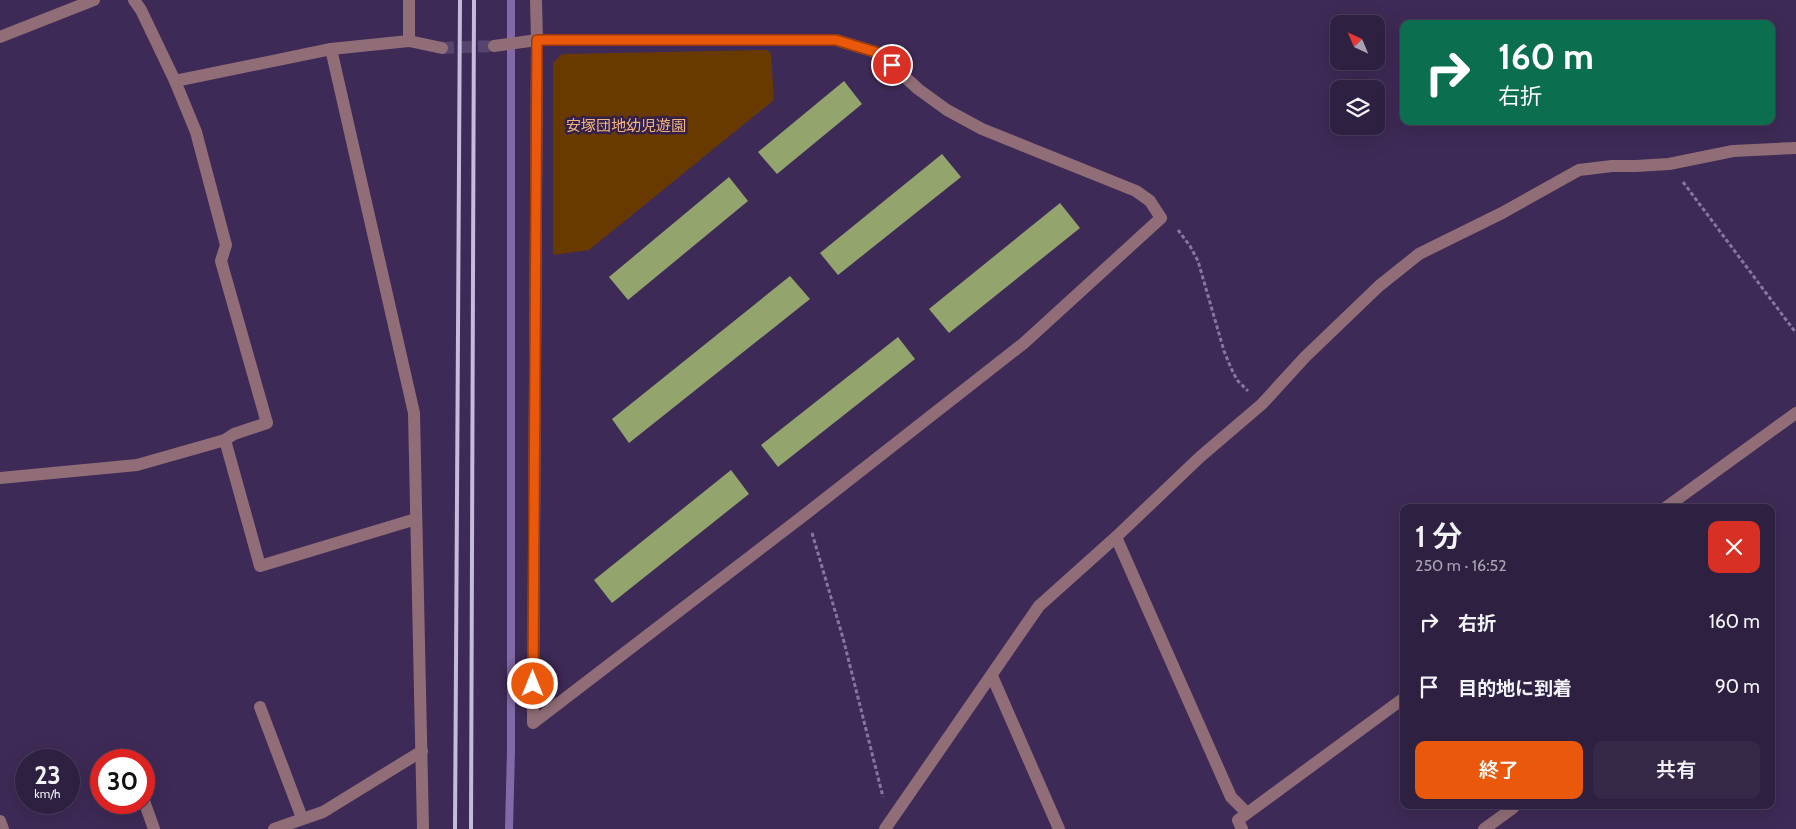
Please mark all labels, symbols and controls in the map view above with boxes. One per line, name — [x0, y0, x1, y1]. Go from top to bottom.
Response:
north arrow — [1330, 15, 1385, 70]
map controls — [1330, 15, 1385, 135]
text: 160 m — [1498, 35, 1594, 78]
icon: right — [1415, 40, 1480, 105]
pin — [871, 44, 913, 86]
icon: arrive — [878, 51, 906, 79]
button: layers — [1330, 80, 1385, 135]
text: 右折 — [1498, 83, 1542, 110]
park label: 安塚団地幼児遊園 — [566, 117, 686, 135]
text: 1 分 — [1415, 518, 1462, 555]
button: close — [1708, 521, 1760, 573]
text: 250 m · 16:52 — [1415, 556, 1507, 575]
icon: right — [1415, 608, 1443, 636]
text: 160 m — [1709, 610, 1760, 633]
text: 右折 — [1458, 612, 1496, 635]
position arrow — [506, 657, 558, 709]
icon: arrive — [1415, 673, 1443, 701]
text: 90 m — [1715, 675, 1760, 698]
text: 目的地に到着 — [1458, 677, 1572, 700]
button: 終了 — [1415, 741, 1583, 799]
button: 共有 — [1593, 741, 1760, 799]
speed limit sign: 30 — [90, 749, 155, 814]
text: 23 — [34, 760, 61, 790]
text: km/h — [34, 786, 61, 801]

